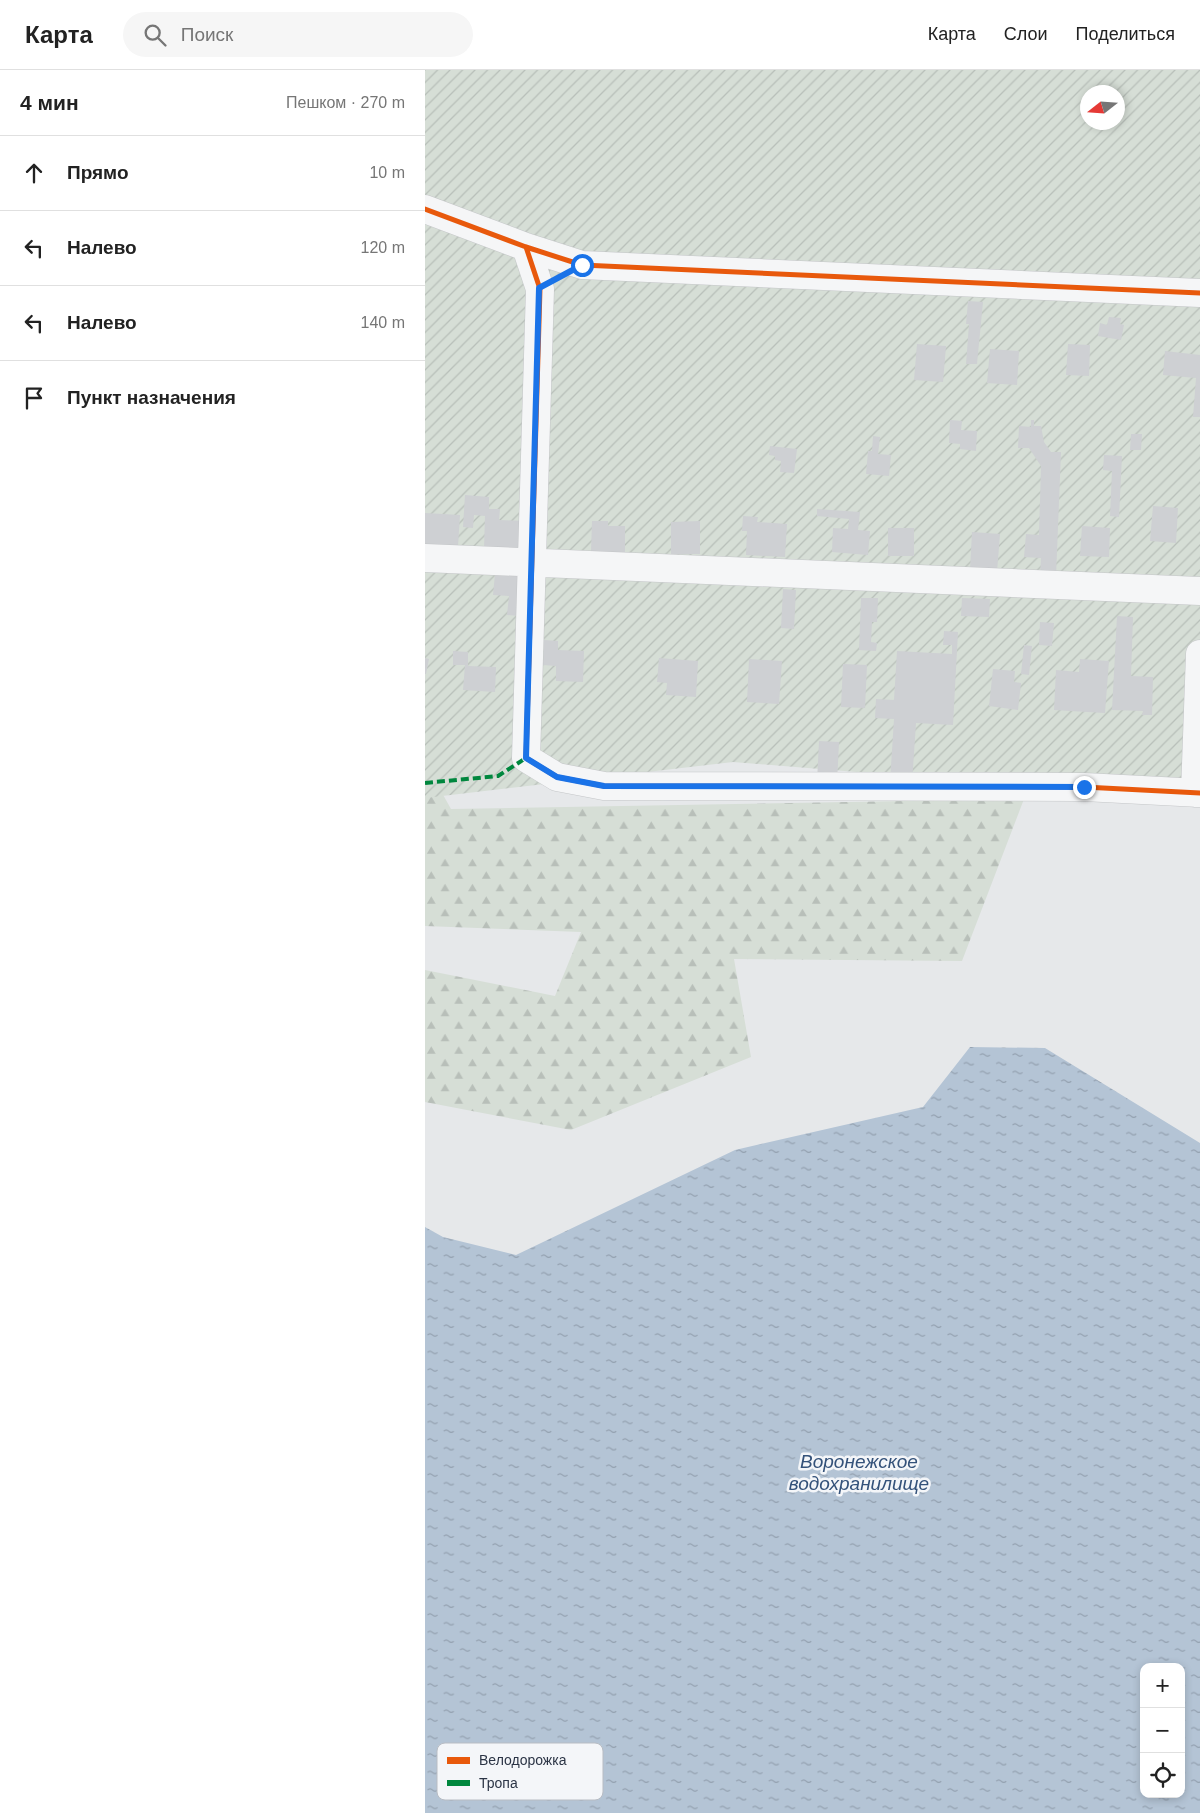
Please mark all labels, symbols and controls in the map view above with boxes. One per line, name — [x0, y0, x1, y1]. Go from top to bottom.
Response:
search box — [123, 12, 473, 57]
text: Карта — [25, 21, 93, 48]
icon: search — [141, 21, 169, 49]
text: Поиск — [181, 24, 233, 45]
text: Карта — [928, 24, 976, 44]
text: Слои — [1004, 24, 1048, 44]
text: Поделиться — [1076, 24, 1175, 44]
north arrow — [1080, 85, 1125, 130]
text: 4 мин — [20, 91, 79, 114]
text: Пешком · 270 m — [286, 94, 405, 111]
icon: ahead — [20, 159, 48, 187]
text: Прямо — [67, 162, 129, 183]
text: 10 m — [369, 164, 405, 181]
icon: left — [20, 234, 48, 262]
text: Налево — [67, 237, 137, 258]
text: 120 m — [361, 239, 405, 256]
route start — [571, 254, 594, 277]
icon: left — [20, 309, 48, 337]
text: Налево — [67, 312, 137, 333]
text: 140 m — [361, 314, 405, 331]
icon: arrive — [20, 384, 48, 412]
text: Пункт назначения — [67, 387, 236, 408]
route end — [1073, 776, 1096, 799]
water label: Воронежское водохранилище — [789, 1451, 929, 1494]
map controls — [1140, 1663, 1185, 1798]
button: + — [1140, 1663, 1185, 1708]
button: − — [1140, 1708, 1185, 1753]
legend — [437, 1743, 603, 1800]
text: Велодорожка — [479, 1752, 567, 1768]
button: locate — [1140, 1753, 1185, 1798]
text: Тропа — [479, 1775, 518, 1791]

